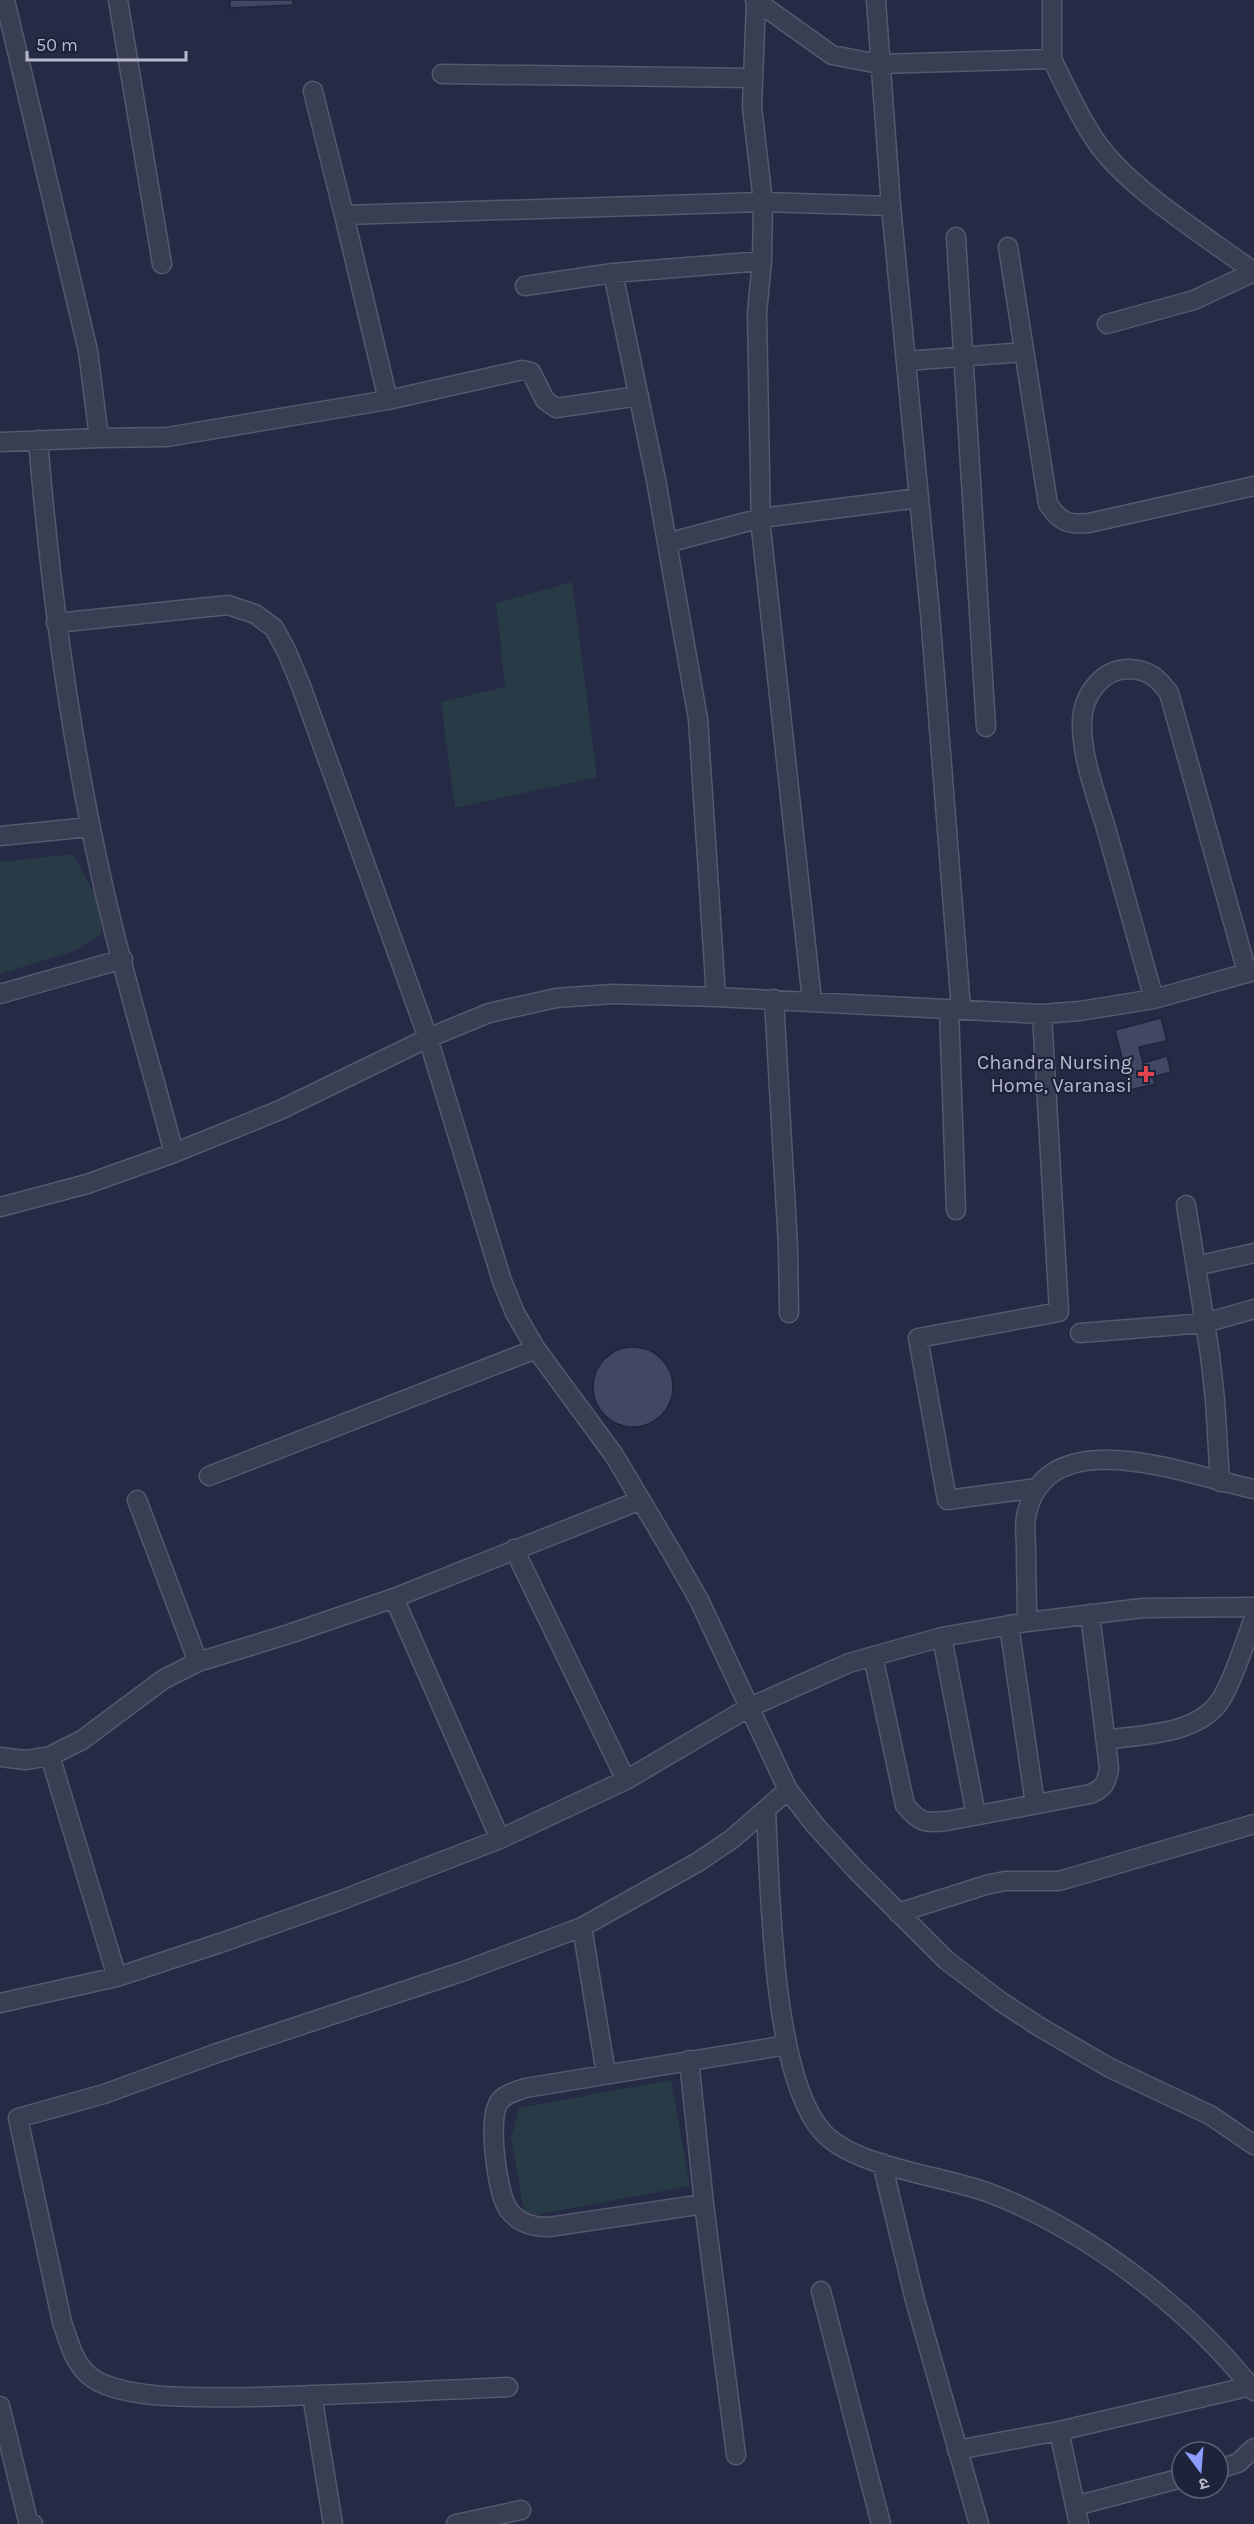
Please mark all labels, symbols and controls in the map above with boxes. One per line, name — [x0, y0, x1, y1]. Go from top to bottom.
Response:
scale bar — [27, 24, 186, 62]
text: 50 m — [36, 34, 78, 56]
place label: Chandra Nursing Home, Varanasi — [977, 1051, 1132, 1097]
marker: Chandra Nursing Home, Varanasi — [1137, 1065, 1155, 1083]
north arrow — [1170, 2440, 1230, 2500]
text: उ — [1196, 2474, 1211, 2495]

